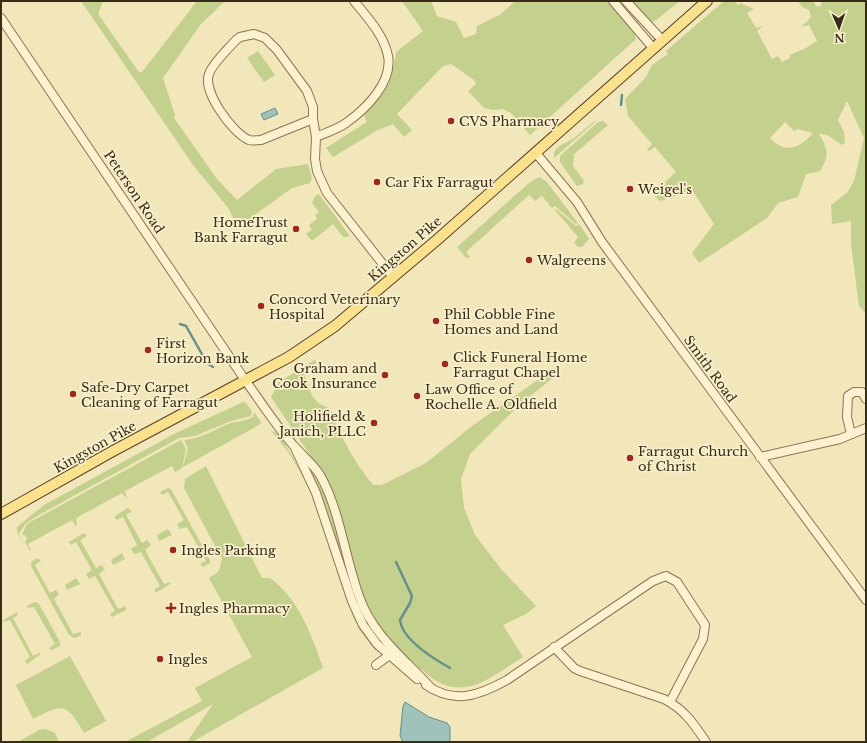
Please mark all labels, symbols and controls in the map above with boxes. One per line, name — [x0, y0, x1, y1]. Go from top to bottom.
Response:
north arrow — [819, 8, 859, 48]
text: N — [833, 31, 845, 45]
place label: CVS Pharmacy — [459, 113, 560, 130]
marker: CVS Pharmacy — [446, 116, 456, 126]
street label: Peterson Road — [100, 147, 168, 237]
place label: Car Fix Farragut — [385, 174, 493, 191]
marker: Car Fix Farragut — [372, 177, 382, 187]
place label: Weigel's — [637, 181, 692, 198]
marker: Weigel's — [625, 184, 635, 194]
street label: Kingston Pike — [365, 213, 445, 285]
place label: HomeTrust Bank Farragut — [194, 214, 288, 246]
marker: HomeTrust Bank Farragut — [291, 224, 301, 234]
place label: Walgreens — [536, 252, 606, 269]
marker: Walgreens — [524, 255, 534, 265]
place label: Concord Veterinary Hospital — [269, 291, 401, 323]
marker: Concord Veterinary Hospital — [256, 301, 266, 311]
place label: Phil Cobble Fine Homes and Land — [444, 306, 558, 338]
marker: Phil Cobble Fine Homes and Land — [431, 316, 441, 326]
street label: Smith Road — [680, 332, 740, 406]
place label: First Horizon Bank — [156, 335, 249, 367]
marker: First Horizon Bank — [143, 345, 153, 355]
place label: Click Funeral Home Farragut Chapel — [453, 349, 587, 381]
marker: Click Funeral Home Farragut Chapel — [440, 359, 450, 369]
place label: Graham and Cook Insurance — [272, 360, 377, 392]
marker: Graham and Cook Insurance — [380, 370, 390, 380]
place label: Safe-Dry Carpet Cleaning of Farragut — [81, 379, 218, 411]
place label: Law Office of Rochelle A. Oldfield — [425, 381, 558, 413]
marker: Safe-Dry Carpet Cleaning of Farragut — [68, 389, 78, 399]
marker: Law Office of Rochelle A. Oldfield — [412, 391, 422, 401]
place label: Holifield & Janich, PLLC — [277, 408, 366, 440]
street label: Kingston Pike — [51, 417, 139, 477]
marker: Holifield & Janich, PLLC — [369, 418, 379, 428]
place label: Farragut Church of Christ — [638, 443, 748, 475]
marker: Farragut Church of Christ — [625, 453, 635, 463]
place label: Ingles Parking — [181, 542, 276, 559]
marker: Ingles Parking — [168, 545, 178, 555]
place label: Ingles Pharmacy — [179, 600, 291, 617]
marker: Ingles Pharmacy — [166, 603, 176, 613]
place label: Ingles — [168, 651, 208, 668]
marker: Ingles — [155, 654, 165, 664]

